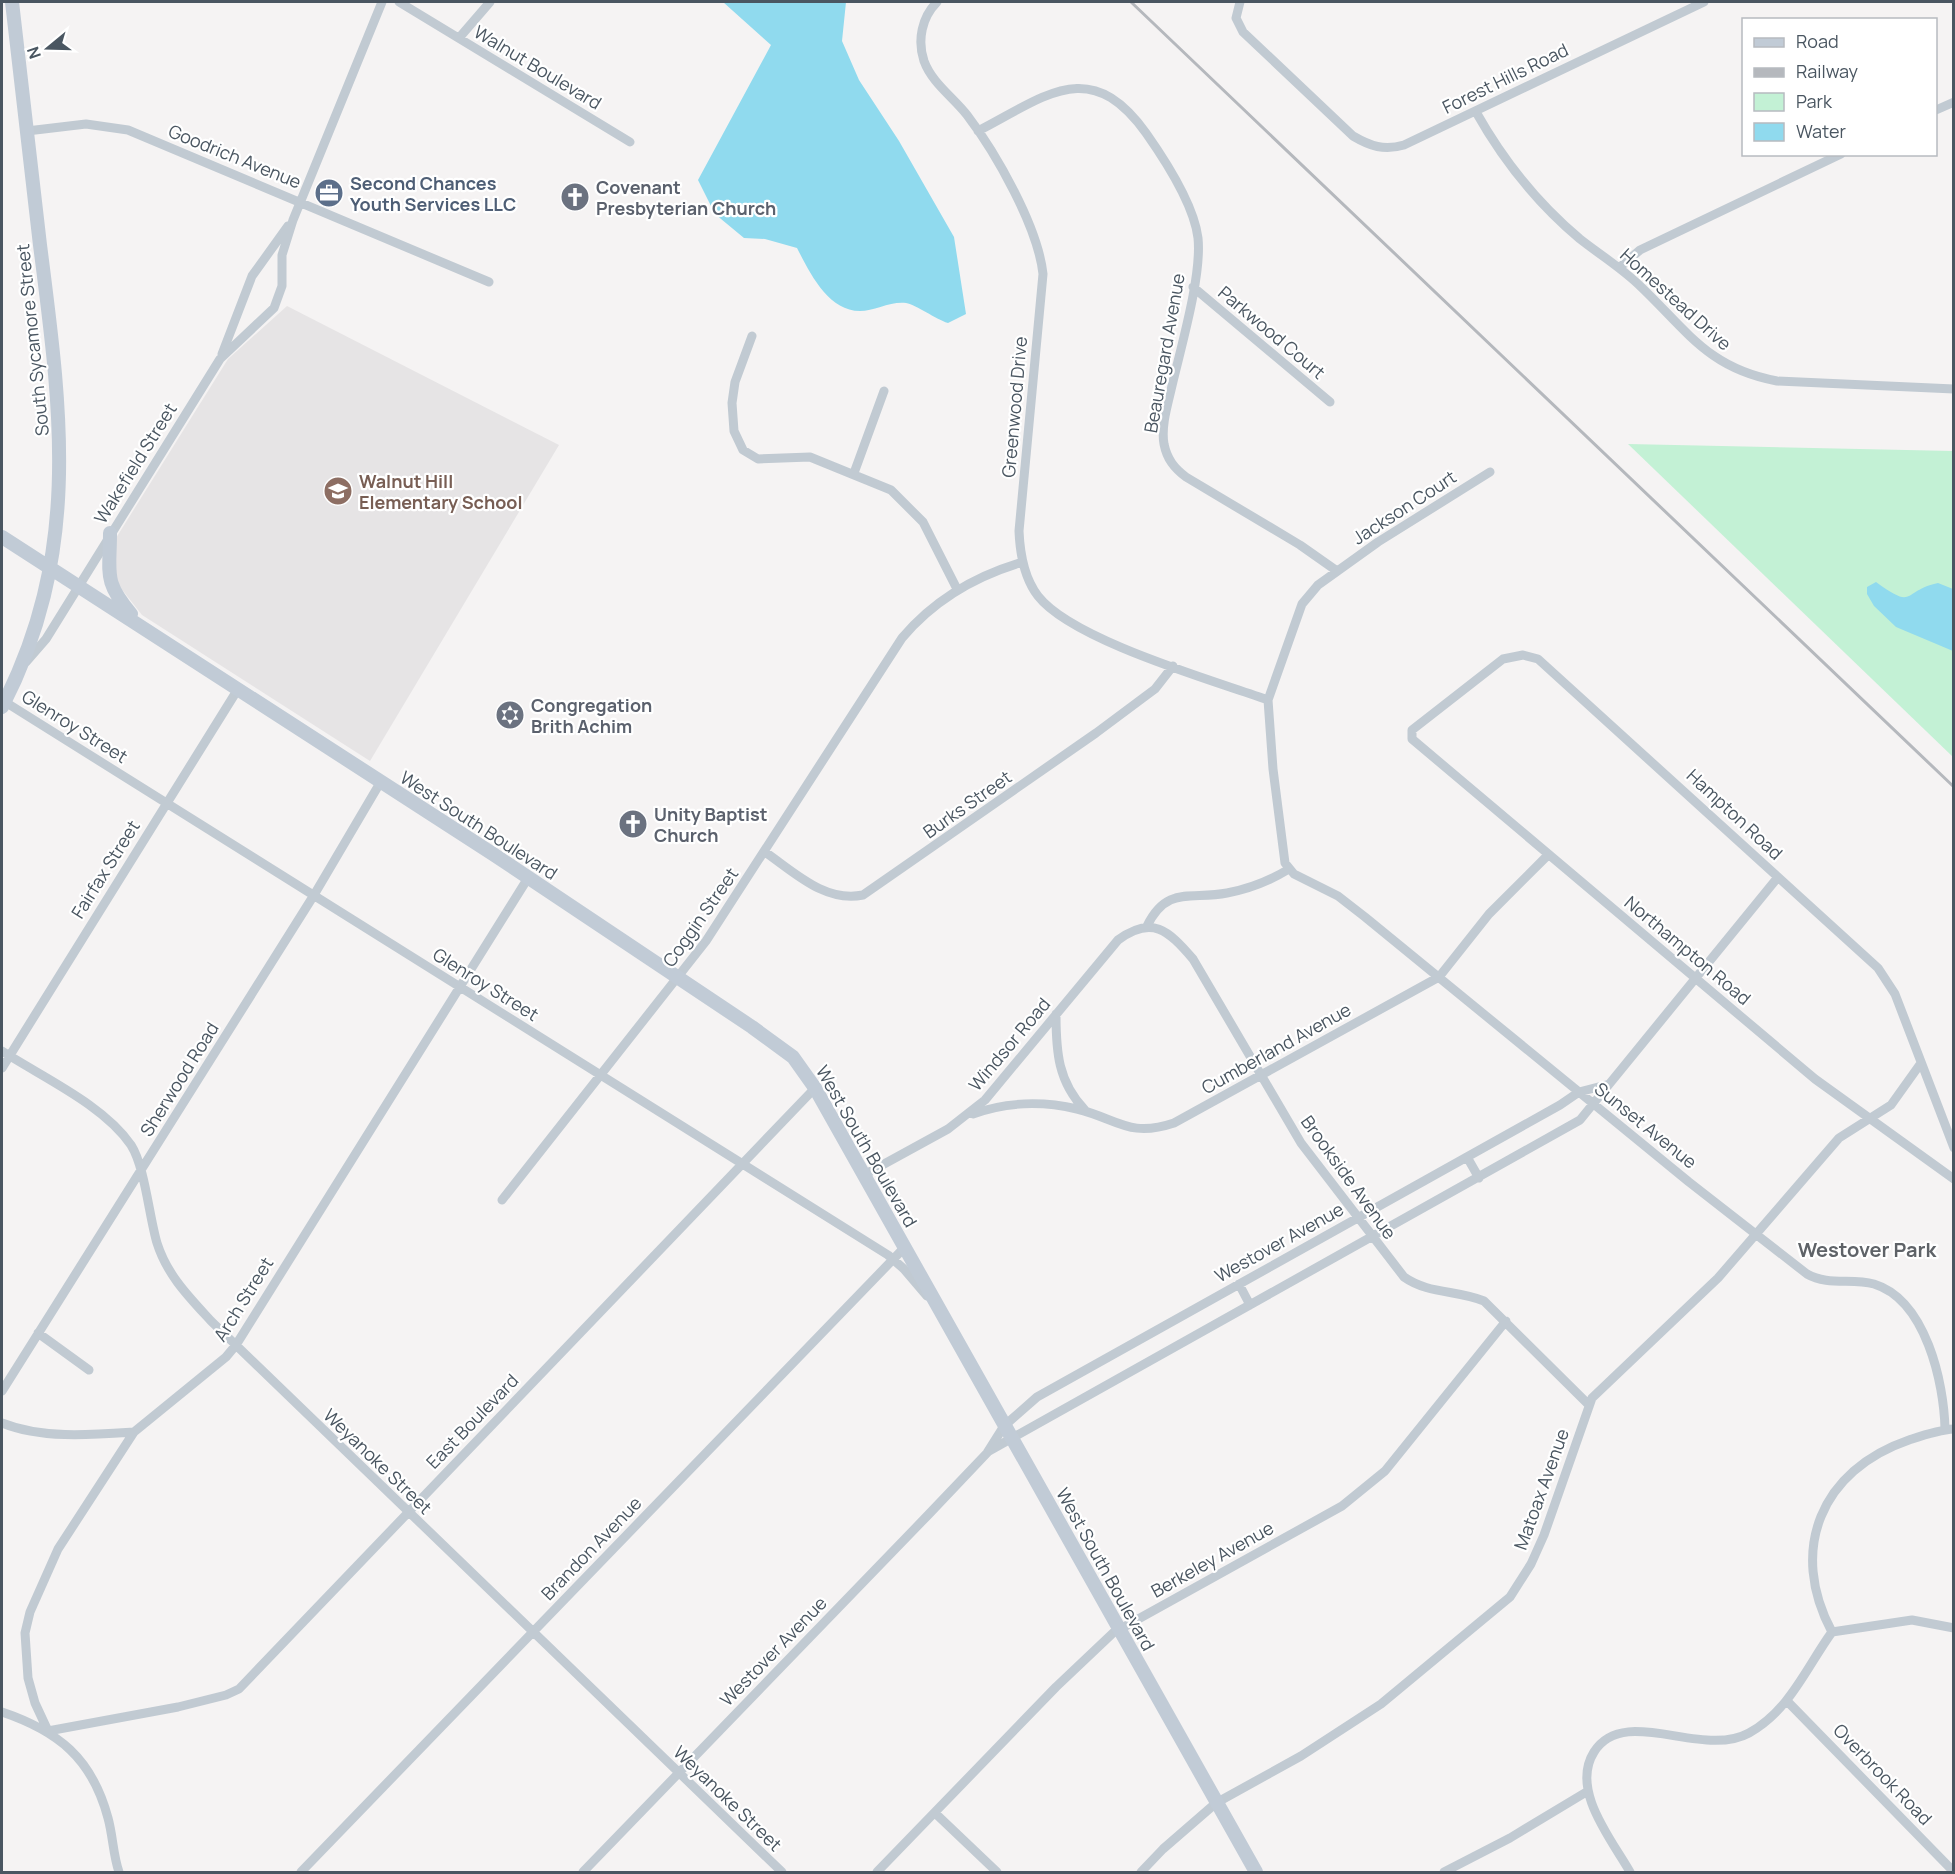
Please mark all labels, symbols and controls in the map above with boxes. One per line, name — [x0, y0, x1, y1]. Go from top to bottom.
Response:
north arrow — [18, 18, 78, 78]
legend — [1742, 18, 1937, 156]
street label: Walnut Boulevard — [470, 19, 606, 115]
text: Road — [1796, 29, 1839, 53]
street label: Forest Hills Road — [1438, 37, 1572, 119]
text: N — [22, 44, 46, 62]
text: Railway — [1796, 59, 1858, 83]
text: Park — [1796, 89, 1833, 113]
street label: Goodrich Avenue — [165, 118, 305, 194]
text: Water — [1796, 119, 1846, 143]
place label: Second Chances Youth Services LLC — [350, 171, 516, 216]
place label: Covenant Presbyterian Church — [596, 175, 776, 220]
office icon: Second Chances Youth Services LLC — [313, 177, 345, 209]
church icon: Covenant Presbyterian Church — [559, 181, 591, 213]
street label: South Sycamore Street — [10, 243, 54, 437]
street label: Homestead Drive — [1615, 243, 1737, 355]
street label: Beauregard Avenue — [1138, 271, 1190, 435]
street label: Parkwood Court — [1213, 280, 1331, 384]
street label: Greenwood Drive — [996, 335, 1032, 479]
street label: Wakefield Street — [88, 398, 182, 528]
street label: Jackson Court — [1347, 464, 1461, 550]
place label: Walnut Hill Elementary School — [359, 469, 522, 514]
school or university icon: Walnut Hill Elementary School — [322, 475, 354, 507]
street label: Glenroy Street — [18, 684, 132, 768]
place label: Congregation Brith Achim — [531, 693, 652, 738]
synagogue icon: Congregation Brith Achim — [494, 699, 526, 731]
street label: Hampton Road — [1682, 763, 1788, 865]
street label: West South Boulevard — [396, 765, 562, 885]
street label: Burks Street — [918, 765, 1016, 843]
place label: Unity Baptist Church — [654, 802, 768, 847]
church icon: Unity Baptist Church — [617, 808, 649, 840]
street label: Fairfax Street — [65, 815, 145, 923]
street label: Coggin Street — [657, 863, 743, 971]
street label: Northampton Road — [1620, 890, 1756, 1010]
street label: Glenroy Street — [429, 942, 543, 1026]
street label: Windsor Road — [963, 992, 1055, 1096]
street label: Cumberland Avenue — [1197, 997, 1355, 1099]
street label: Sherwood Road — [134, 1017, 224, 1141]
street label: West South Boulevard — [811, 1061, 923, 1231]
street label: Sunset Avenue — [1590, 1076, 1702, 1174]
street label: Brookside Avenue — [1296, 1110, 1402, 1244]
street label: Westover Avenue — [1210, 1197, 1348, 1287]
district label: Westover Park — [1798, 1236, 1938, 1263]
street label: Arch Street — [208, 1252, 278, 1346]
street label: East Boulevard — [421, 1368, 523, 1474]
street label: Weyanoke Street — [319, 1403, 437, 1519]
street label: Matoax Avenue — [1508, 1425, 1574, 1553]
street label: West South Boulevard — [1051, 1483, 1161, 1655]
street label: Brandon Avenue — [535, 1491, 647, 1605]
street label: Berkeley Avenue — [1146, 1515, 1278, 1603]
street label: Westover Avenue — [714, 1591, 832, 1711]
street label: Overbrook Road — [1828, 1718, 1938, 1830]
street label: Weyanoke Street — [669, 1740, 787, 1856]

